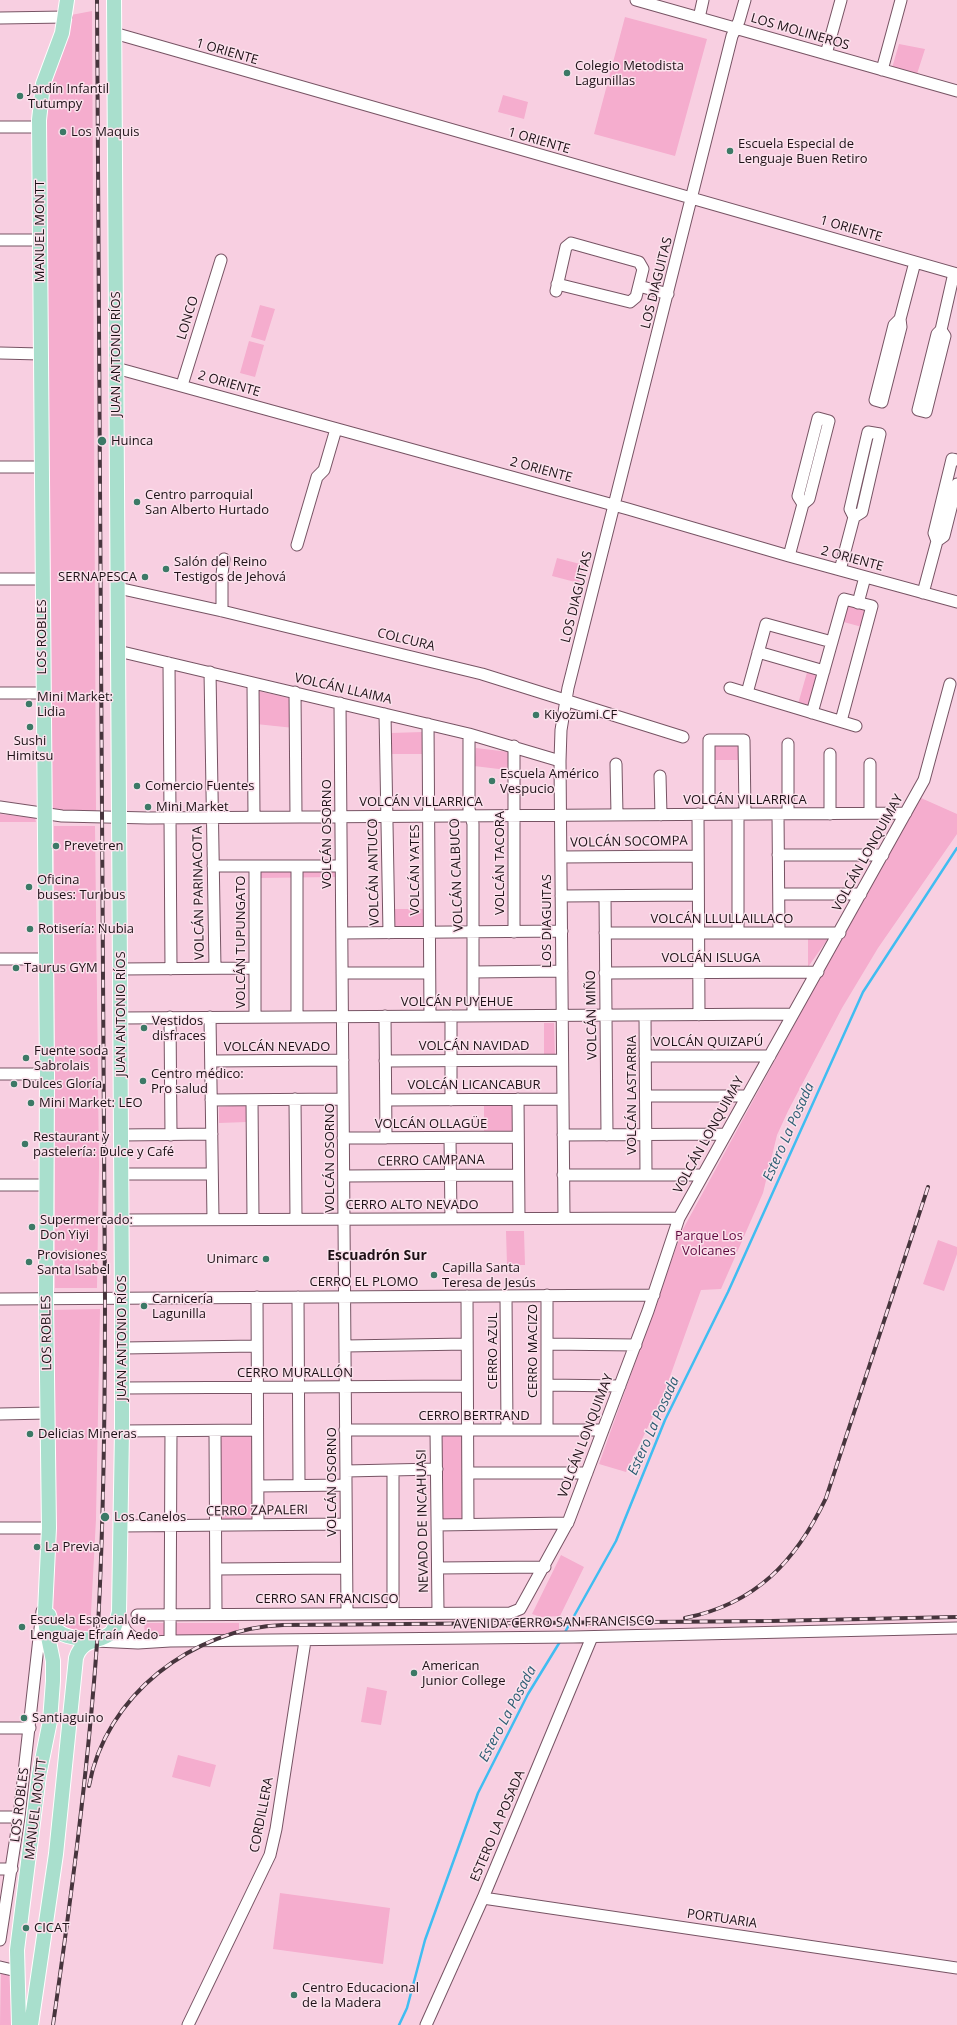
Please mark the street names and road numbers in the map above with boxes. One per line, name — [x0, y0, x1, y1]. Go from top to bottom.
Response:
street label: LOS MOLINEROS — [749, 10, 851, 54]
street label: 1 ORIENTE — [194, 36, 260, 68]
street label: 1 ORIENTE — [506, 125, 572, 157]
street label: MANUEL MONTT — [32, 180, 48, 282]
street label: 1 ORIENTE — [818, 213, 884, 245]
street label: LOS DIAGUITAS — [638, 236, 676, 330]
street label: JUAN ANTONIO RÍOS — [108, 291, 124, 417]
street label: LONCO — [174, 294, 202, 342]
street label: 2 ORIENTE — [196, 368, 262, 400]
street label: 2 ORIENTE — [508, 454, 574, 486]
street label: 2 ORIENTE — [819, 543, 885, 575]
street label: LOS DIAGUITAS — [558, 550, 596, 644]
street label: LOS ROBLES — [34, 599, 50, 675]
street label: COLCURA — [375, 625, 437, 655]
street label: VOLCÁN LLAIMA — [293, 670, 393, 708]
street label: VOLCÁN OSORNO — [319, 779, 335, 889]
street label: VOLCÁN VILLARRICA — [683, 792, 807, 808]
street label: VOLCÁN LONQUIMAY — [829, 792, 907, 914]
street label: VOLCÁN VILLARRICA — [359, 794, 483, 810]
street label: VOLCÁN TACORA — [492, 811, 508, 915]
street label: VOLCÁN ANTUCO — [365, 818, 383, 926]
street label: VOLCÁN CALBUCO — [447, 818, 467, 932]
street label: VOLCÁN YATES — [407, 824, 423, 916]
street label: VOLCÁN PARINACOTA — [190, 826, 208, 960]
street label: VOLCÁN SOCOMPA — [570, 833, 688, 851]
street label: LOS DIAGUITAS — [539, 874, 555, 968]
street label: VOLCÁN TUPUNGATO — [233, 876, 249, 1008]
street label: VOLCÁN LLULLAILLACO — [651, 911, 793, 927]
street label: VOLCÁN ISLUGA — [662, 950, 760, 966]
street label: JUAN ANTONIO RÍOS — [113, 951, 129, 1077]
street label: VOLCÁN MIÑO — [583, 970, 601, 1060]
street label: VOLCÁN PUYEHUE — [401, 994, 513, 1010]
street label: VOLCÁN QUIZAPÚ — [653, 1034, 763, 1050]
street label: VOLCÁN LASTARRIA — [624, 1035, 640, 1155]
street label: VOLCÁN NAVIDAD — [419, 1038, 529, 1054]
street label: VOLCÁN NEVADO — [224, 1039, 330, 1055]
street label: VOLCÁN LONQUIMAY — [670, 1074, 748, 1196]
street label: VOLCÁN LICANCABUR — [407, 1077, 541, 1093]
street label: VOLCÁN OSORNO — [322, 1103, 338, 1213]
street label: VOLCÁN OLLAGÜE — [375, 1116, 487, 1132]
street label: CERRO CAMPANA — [377, 1152, 485, 1170]
street label: CERRO ALTO NEVADO — [345, 1197, 479, 1213]
street label: CERRO EL PLOMO — [310, 1274, 418, 1290]
street label: JUAN ANTONIO RÍOS — [114, 1275, 130, 1401]
street label: LOS ROBLES — [39, 1295, 55, 1371]
street label: CERRO MACIZO — [525, 1304, 541, 1398]
street label: CERRO AZUL — [485, 1313, 501, 1389]
street label: CERRO MURALLÓN — [237, 1365, 353, 1381]
street label: VOLCÁN LONQUIMAY — [555, 1372, 617, 1500]
street label: CERRO BERTRAND — [418, 1408, 530, 1424]
street label: VOLCÁN OSORNO — [324, 1427, 340, 1537]
street label: NEVADO DE INCAHUASI — [414, 1449, 432, 1593]
street label: CERRO ZAPALERI — [206, 1502, 308, 1520]
street label: CERRO SAN FRANCISCO — [255, 1591, 399, 1607]
street label: AVENIDA CERRO SAN FRANCISCO — [453, 1613, 655, 1633]
street label: MANUEL MONTT — [22, 1757, 50, 1861]
street label: LOS ROBLES — [8, 1767, 32, 1843]
street label: ESTERO LA POSADA — [467, 1768, 529, 1884]
street label: CORDILLERA — [247, 1776, 277, 1854]
street label: PORTUARIA — [686, 1906, 758, 1932]

